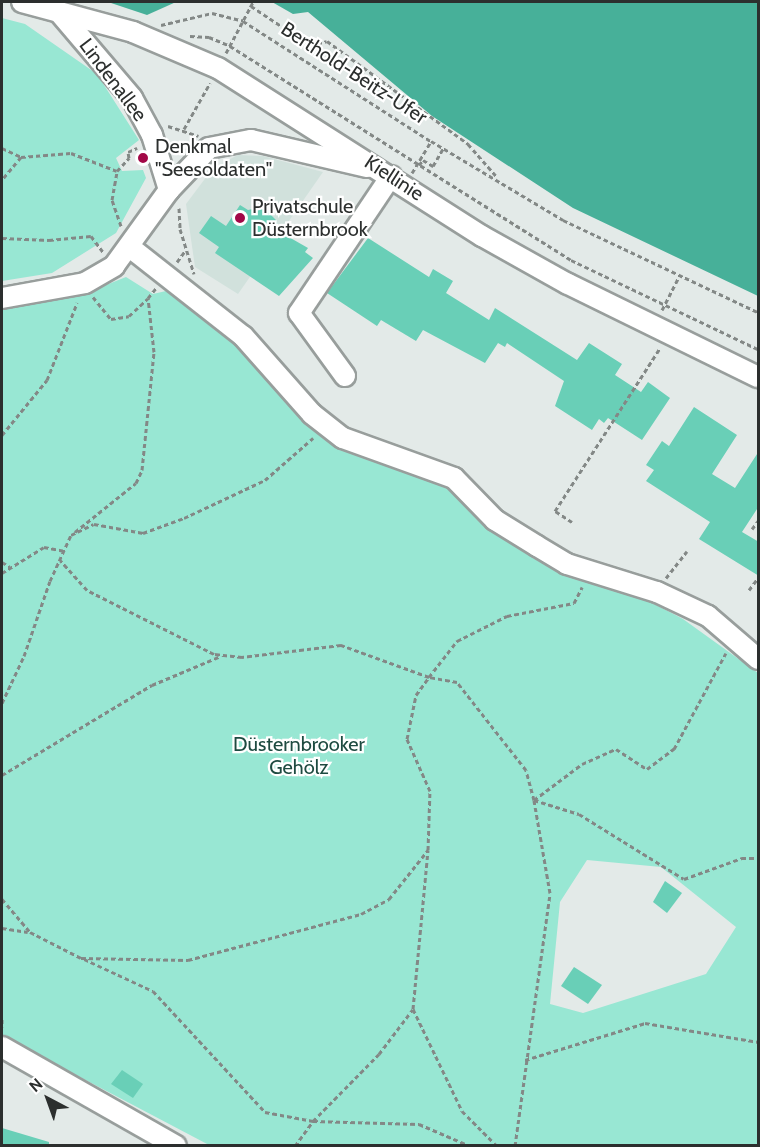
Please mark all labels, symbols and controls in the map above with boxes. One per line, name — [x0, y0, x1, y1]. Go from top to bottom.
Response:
street label: Berthold-Beitz-Ufer — [276, 17, 432, 129]
street label: Lindenallee — [74, 34, 152, 126]
place label: Denkmal "Seesoldaten" — [155, 134, 272, 181]
street label: Kiellinie — [360, 150, 428, 206]
marker: Denkmal "Seesoldaten" — [136, 151, 150, 165]
place label: Privatschule Düsternbrook — [252, 195, 368, 242]
marker: Privatschule Düsternbrook — [233, 211, 247, 225]
park label: Düsternbrooker Gehölz — [233, 733, 365, 780]
north arrow — [18, 1069, 78, 1129]
text: N — [25, 1074, 46, 1096]

